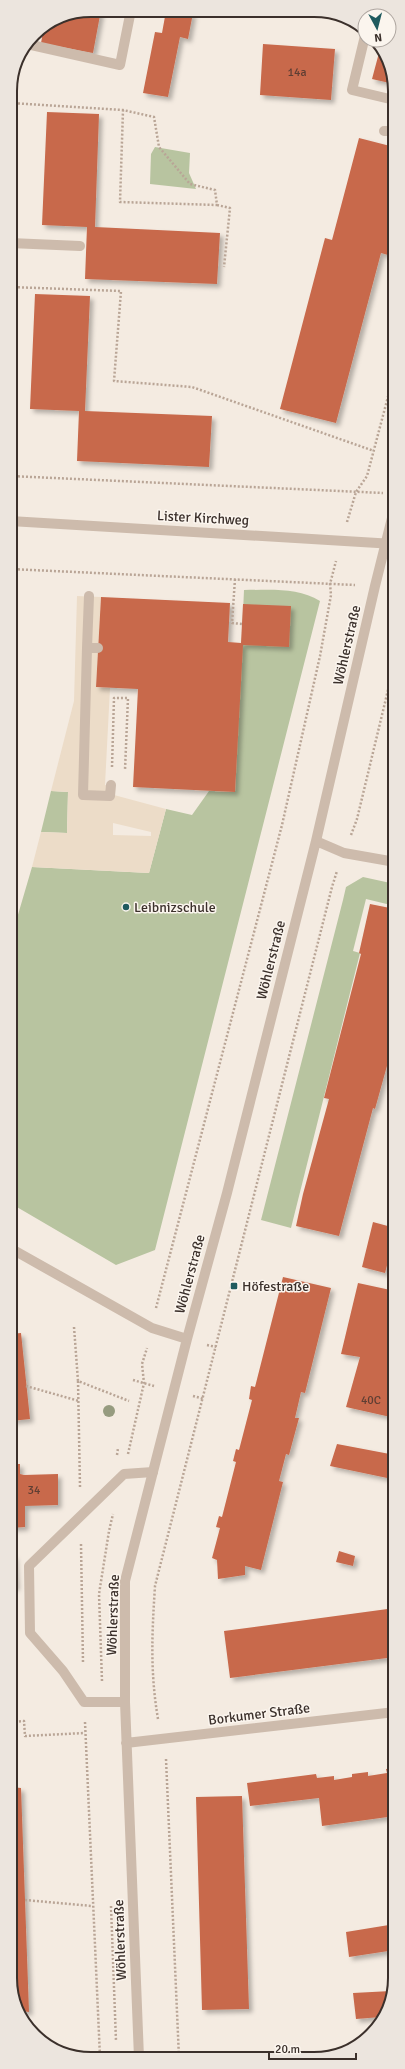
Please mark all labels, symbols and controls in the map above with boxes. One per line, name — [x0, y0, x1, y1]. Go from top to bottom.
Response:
north arrow — [357, 8, 397, 48]
text: N — [374, 31, 383, 44]
house number: 14a — [287, 65, 307, 80]
street label: Lister Kirchweg — [156, 507, 250, 529]
street label: Wöhlerstraße — [330, 603, 364, 687]
place label: Leibnizschule — [134, 899, 216, 916]
marker: Leibnizschule — [121, 902, 131, 912]
street label: Wöhlerstraße — [253, 918, 289, 1002]
street label: Wöhlerstraße — [171, 1232, 209, 1316]
place label: Höfestraße — [242, 1278, 309, 1295]
marker: Höfestraße — [229, 1281, 239, 1291]
house number: 40C — [361, 1393, 381, 1408]
house number: 34 — [28, 1483, 41, 1498]
street label: Wöhlerstraße — [103, 1574, 123, 1656]
street label: Borkumer Straße — [207, 1699, 311, 1729]
street label: Wöhlerstraße — [110, 1899, 130, 1981]
scale bar — [269, 2035, 356, 2061]
text: 20 m — [275, 2042, 300, 2057]

